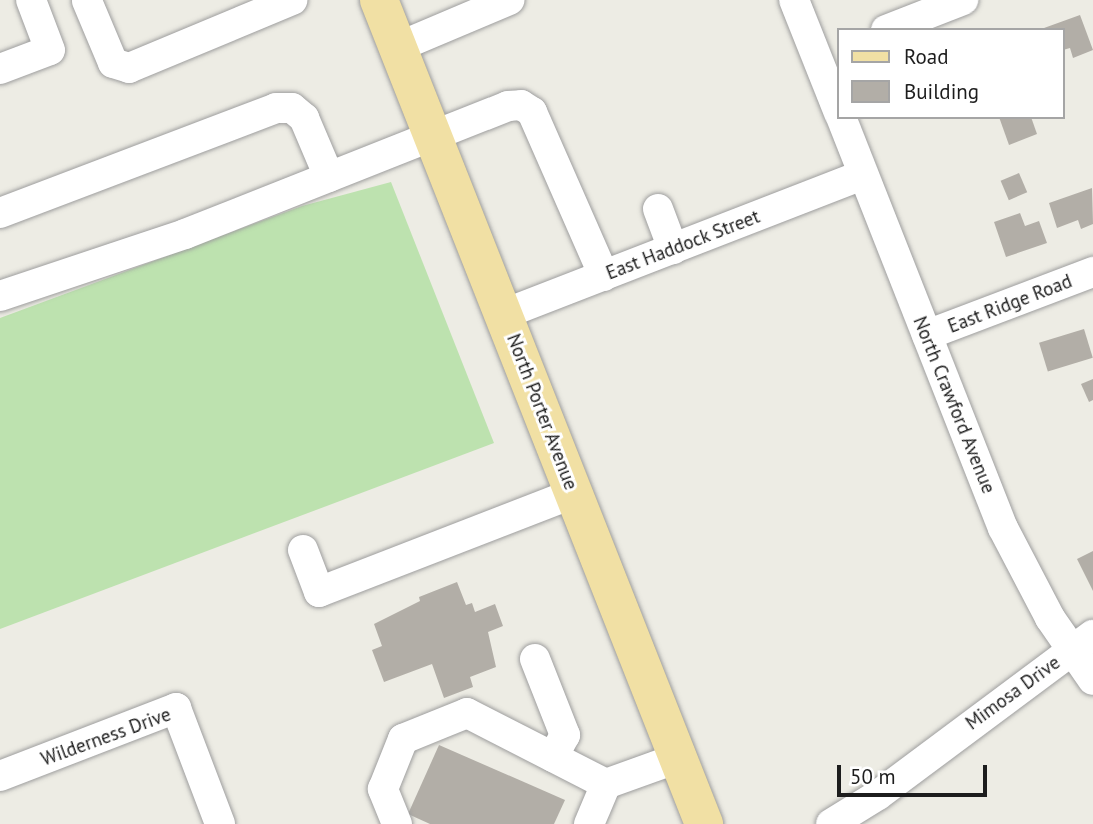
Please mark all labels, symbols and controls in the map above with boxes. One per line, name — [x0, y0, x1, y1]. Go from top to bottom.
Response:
legend — [838, 28, 1065, 119]
text: Road — [904, 43, 948, 70]
text: Building — [904, 78, 979, 105]
street label: East Haddock Street — [603, 205, 763, 285]
street label: East Ridge Road — [945, 270, 1075, 338]
street label: North Crawford Avenue — [908, 313, 1000, 497]
street label: North Porter Avenue — [502, 331, 582, 493]
street label: Mimosa Drive — [961, 651, 1065, 735]
street label: Wilderness Drive — [38, 703, 174, 771]
scale bar — [841, 750, 992, 794]
text: 50 m — [850, 763, 896, 790]

